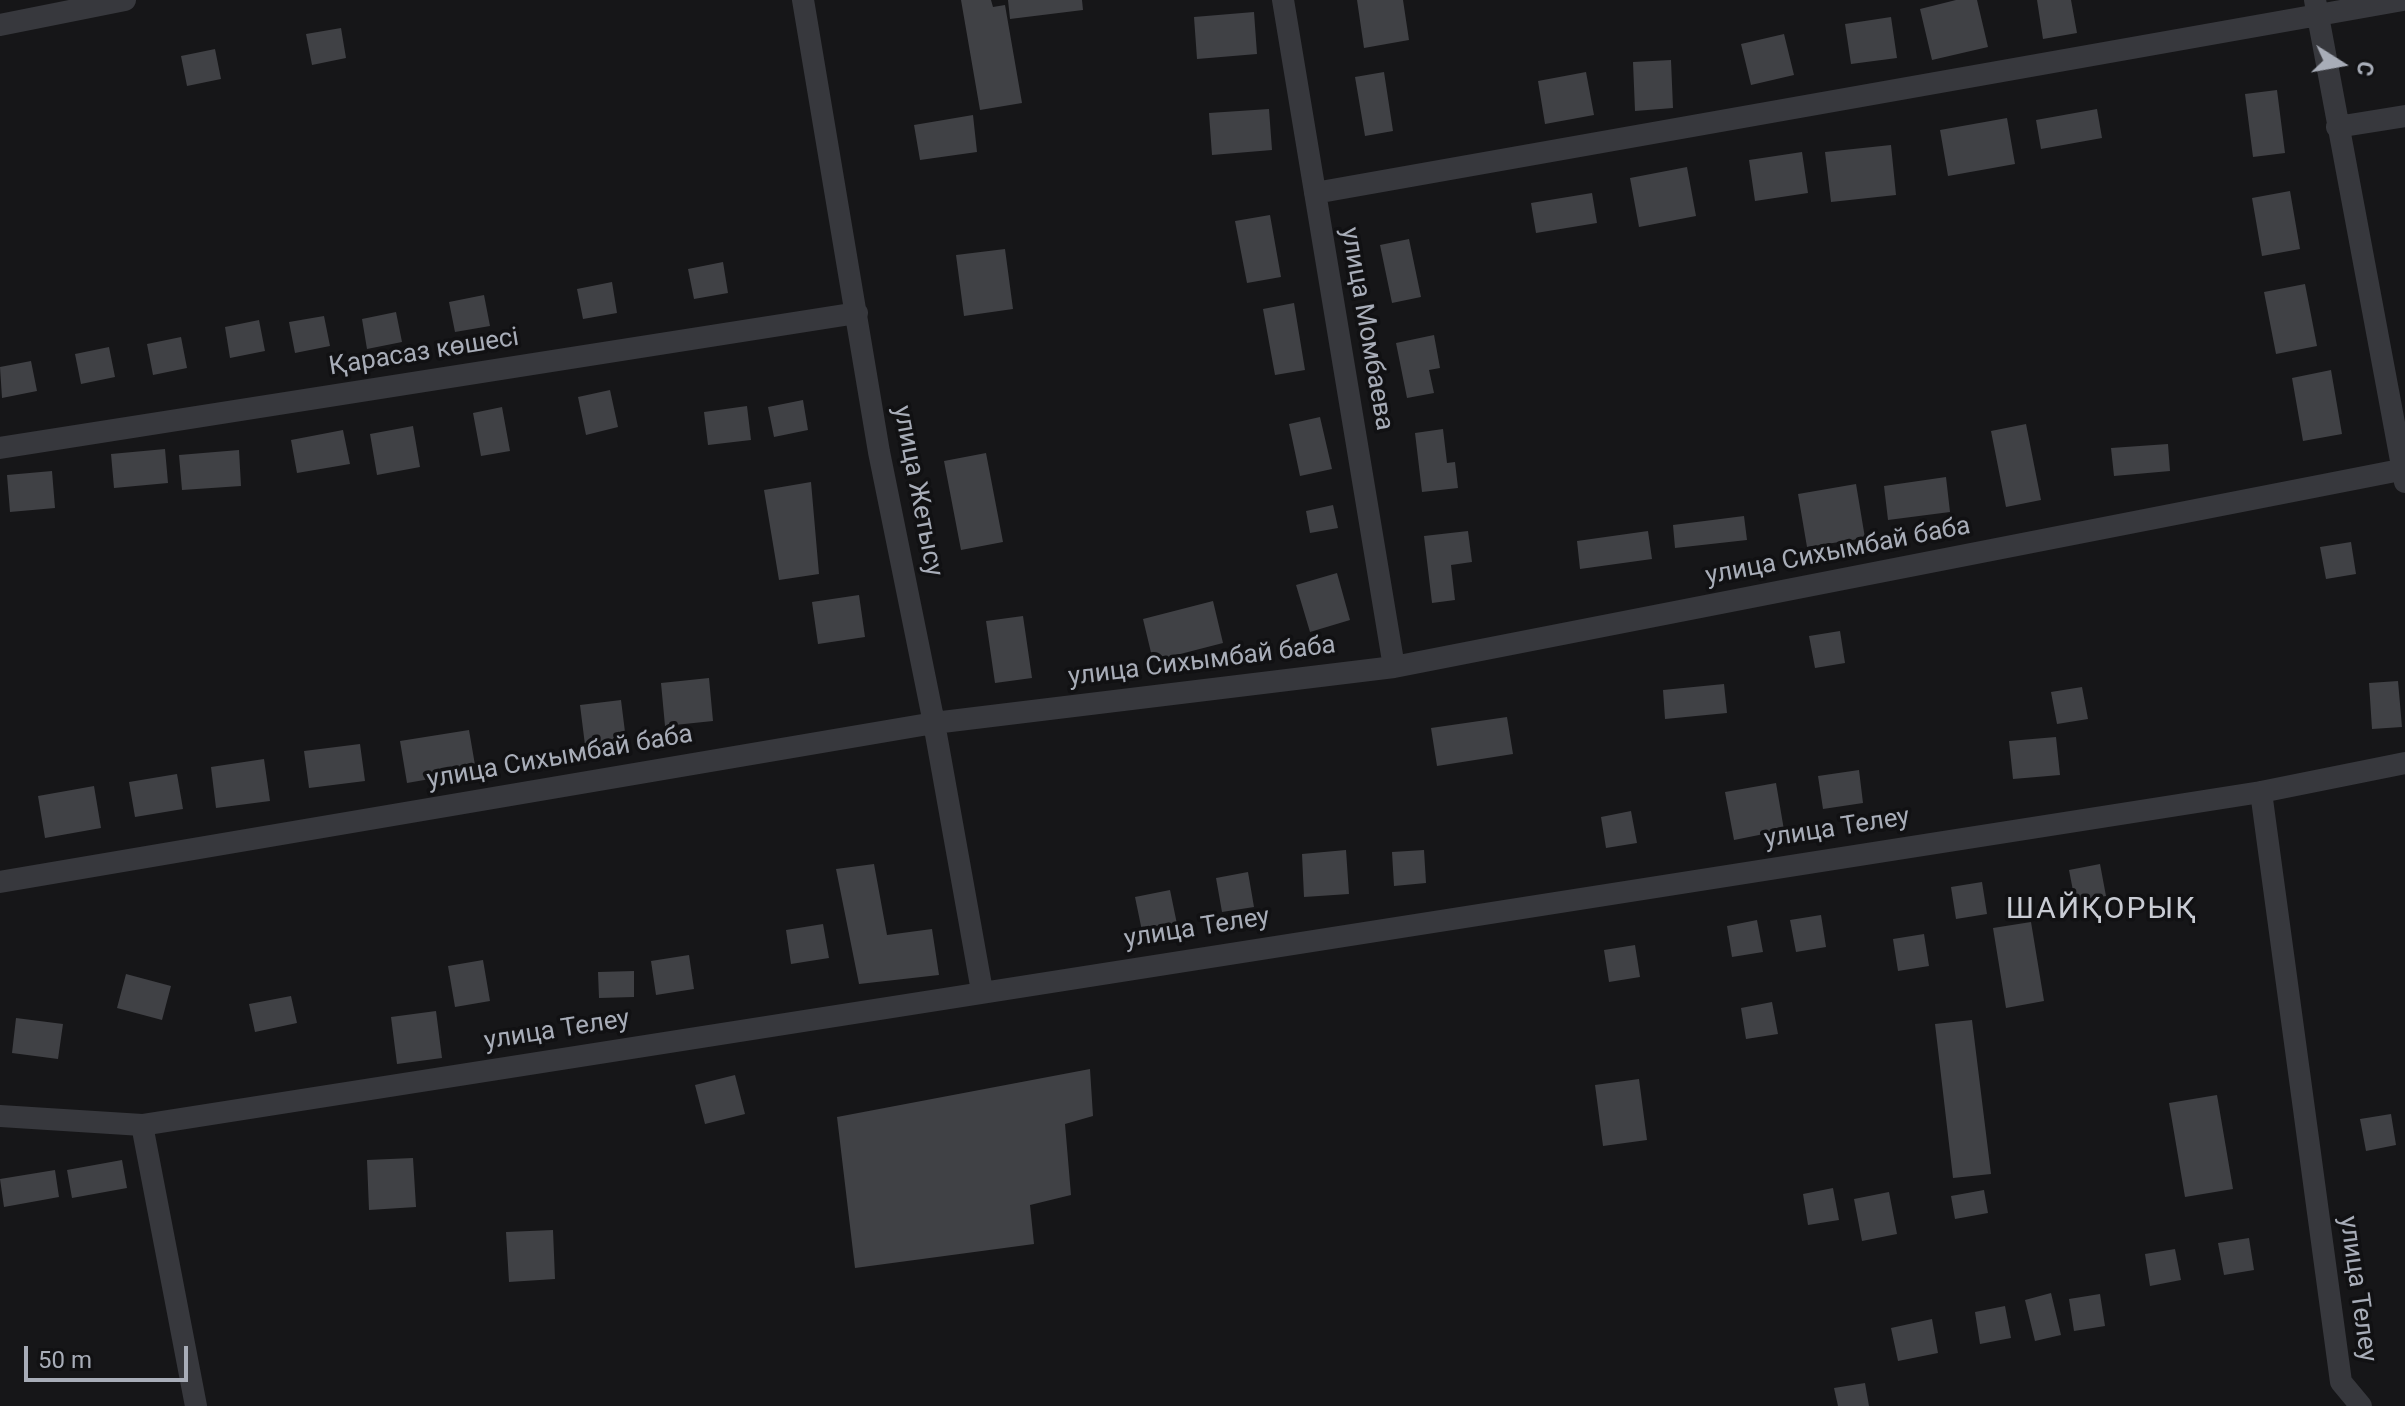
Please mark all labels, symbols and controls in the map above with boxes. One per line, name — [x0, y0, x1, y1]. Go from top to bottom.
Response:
north arrow — [2301, 24, 2381, 104]
text: С — [2351, 59, 2379, 78]
street label: улица Момбаева — [1333, 225, 1399, 433]
street label: Қарасаз көшесі — [327, 323, 521, 383]
street label: улица Жетысу — [885, 403, 949, 579]
street label: улица Сихымбай баба — [1703, 511, 1973, 593]
street label: улица Сихымбай баба — [1067, 630, 1337, 694]
street label: улица Сихымбай баба — [425, 719, 695, 797]
street label: улица Телеу — [1762, 802, 1912, 856]
district label: ШАЙҚОРЫҚ — [2006, 892, 2198, 928]
street label: улица Телеу — [1122, 902, 1272, 956]
street label: улица Телеу — [482, 1004, 632, 1058]
street label: улица Телеу — [2331, 1214, 2383, 1364]
scale bar — [28, 1330, 192, 1380]
text: 50 m — [38, 1346, 92, 1374]

